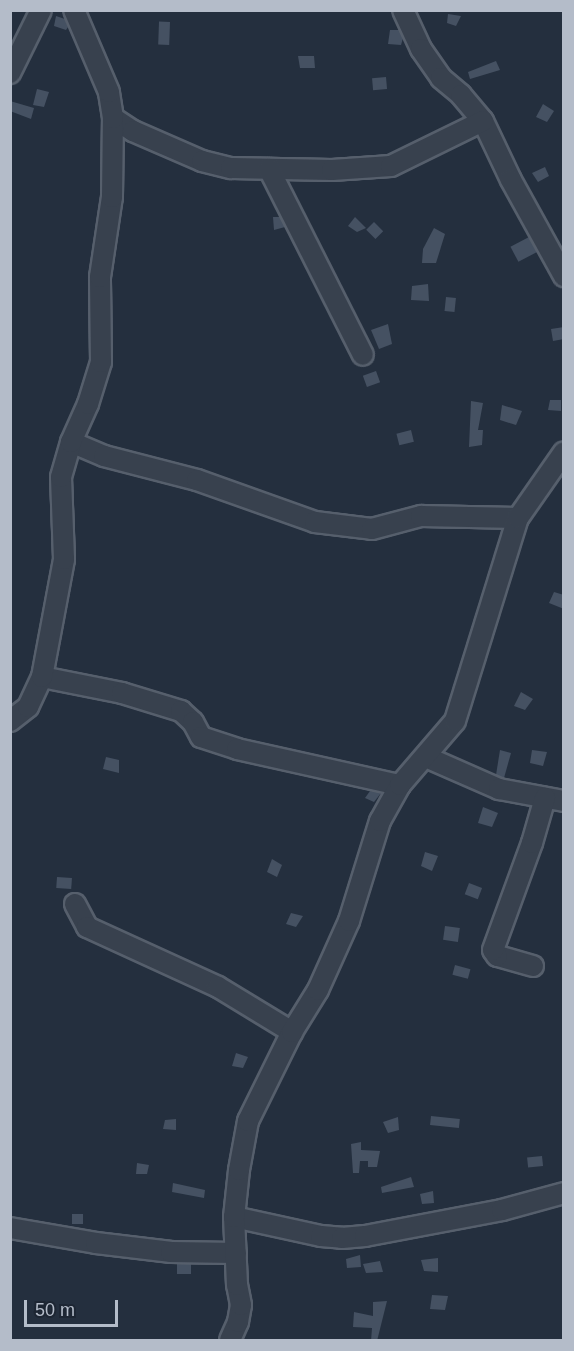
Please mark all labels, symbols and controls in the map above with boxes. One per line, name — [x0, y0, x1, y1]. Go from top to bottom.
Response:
scale bar — [27, 1288, 122, 1326]
text: 50 m — [35, 1300, 75, 1320]

